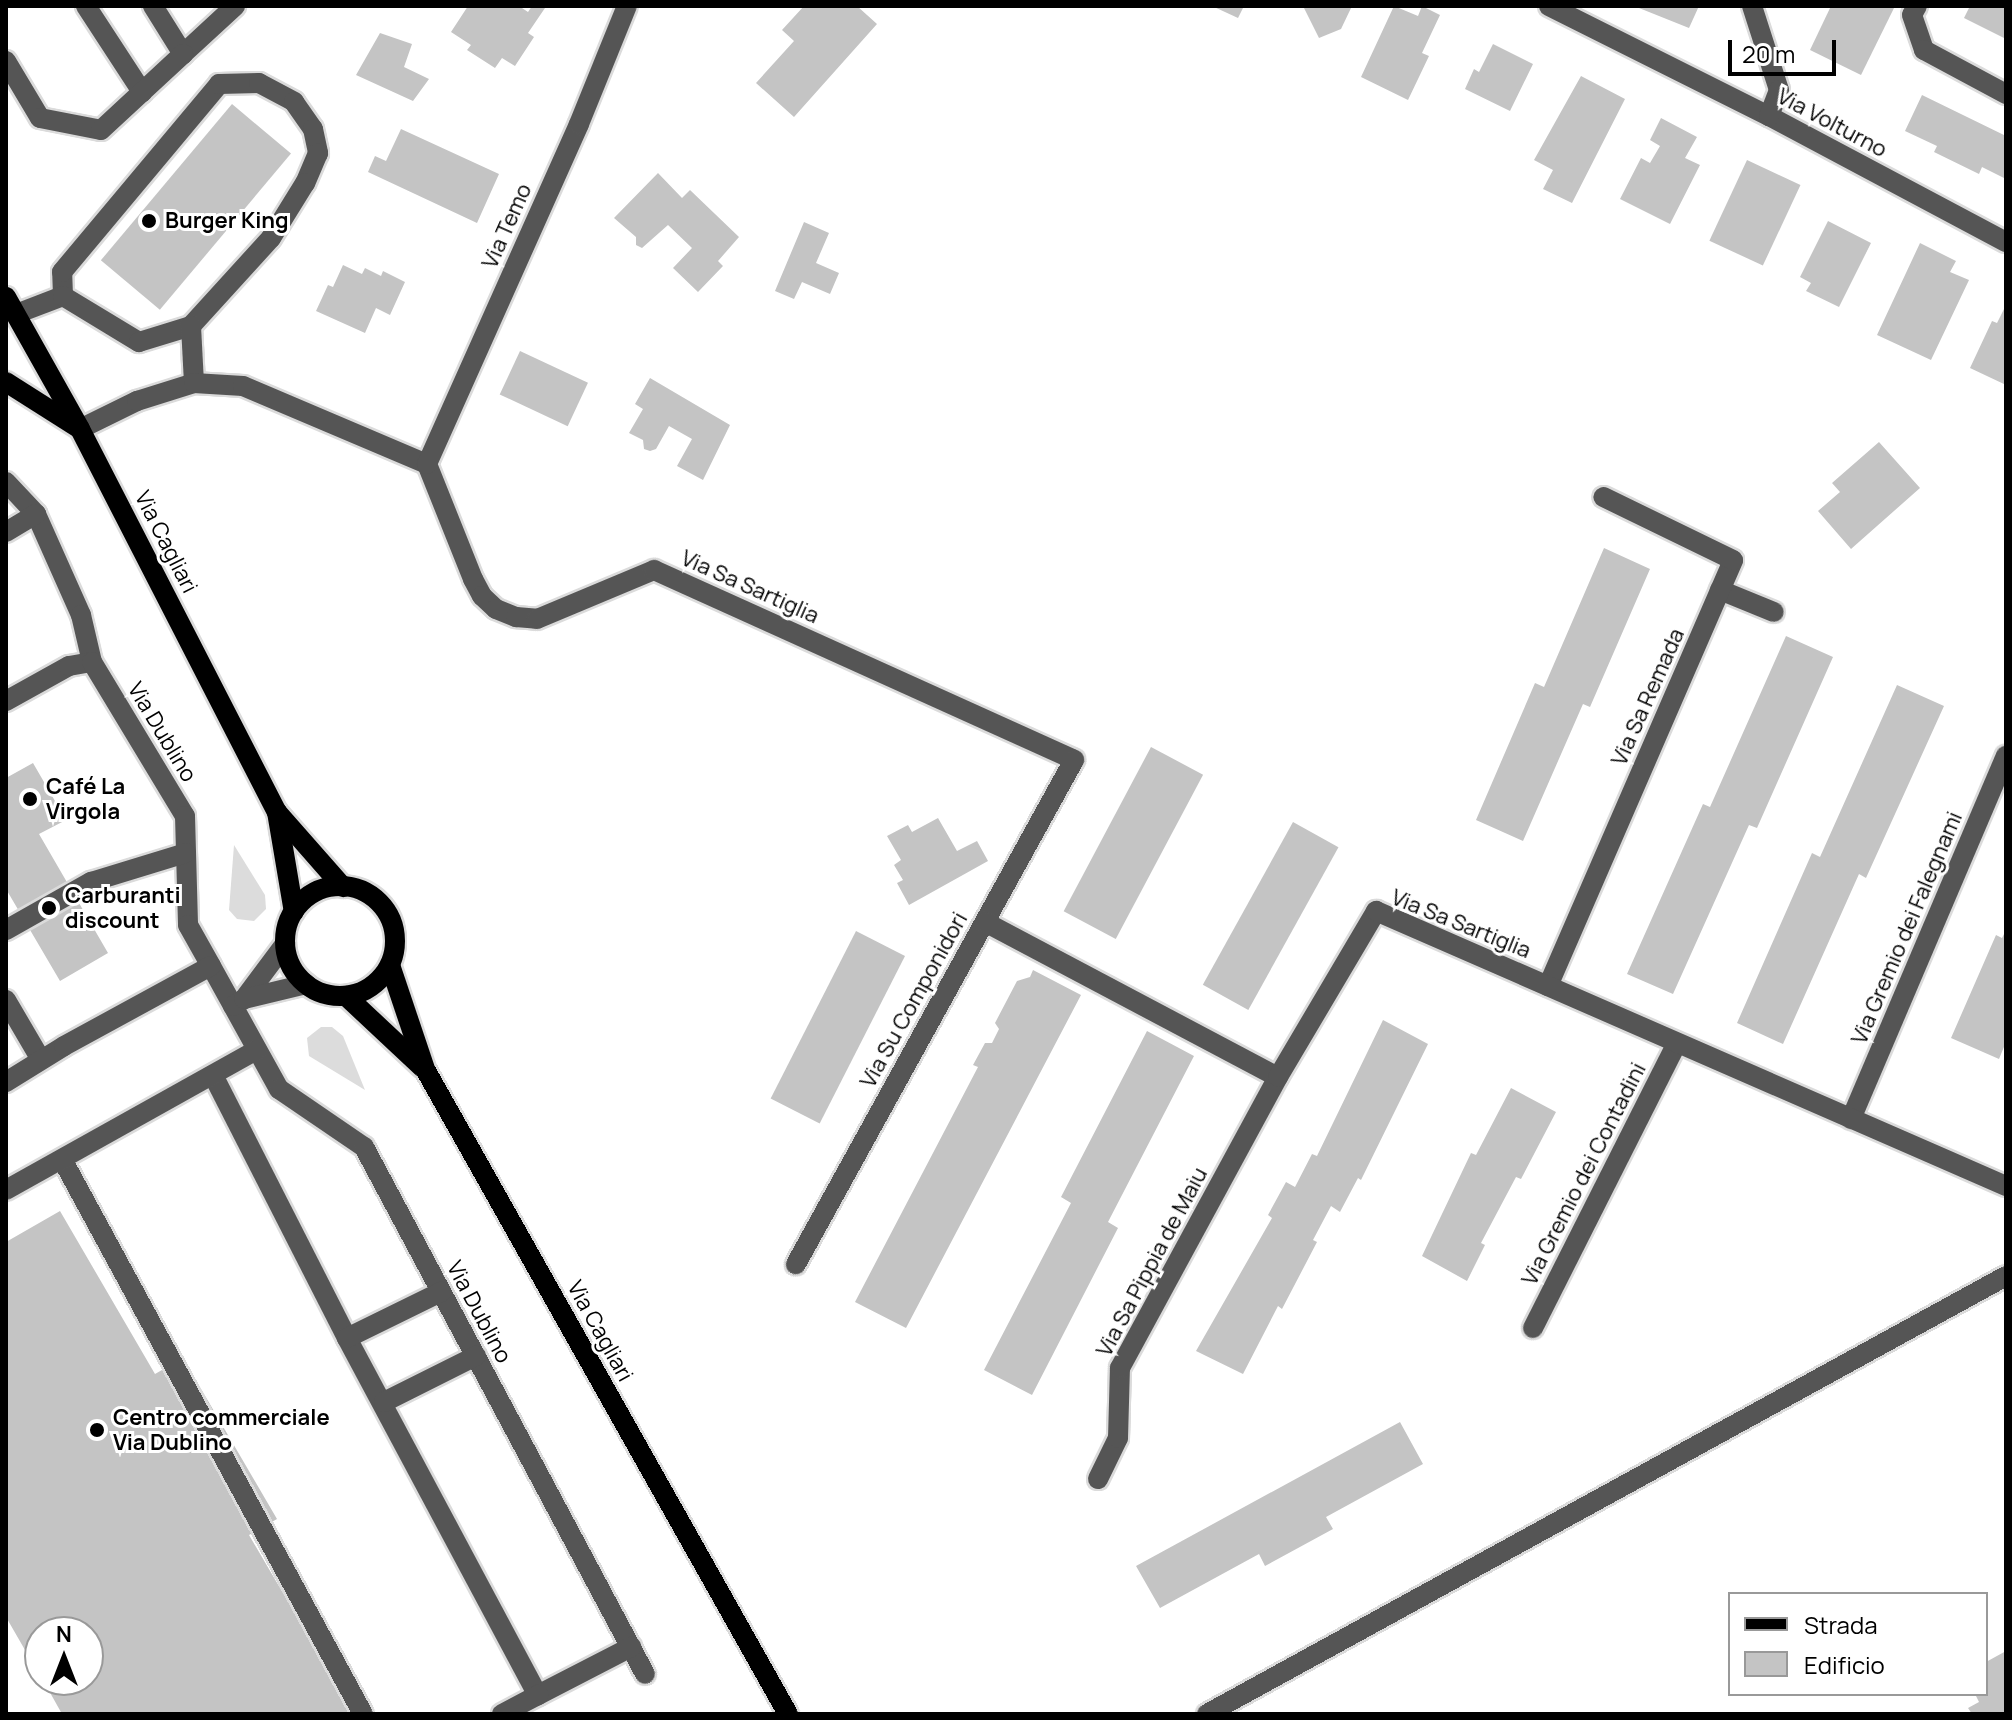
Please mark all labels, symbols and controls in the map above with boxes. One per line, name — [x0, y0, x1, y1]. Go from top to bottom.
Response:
scale bar — [1732, 24, 1840, 74]
text: 20 m — [1742, 37, 1795, 70]
street label: Via Volturno — [1773, 83, 1891, 163]
street label: Via Temo — [477, 179, 537, 273]
place label: Burger King — [165, 208, 289, 234]
marker: Burger King — [140, 212, 158, 230]
street label: Via Cagliari — [129, 486, 203, 598]
street label: Via Sa Sartiglia — [677, 545, 823, 629]
street label: Via Sa Remada — [1606, 624, 1690, 770]
street label: Via Dublino — [122, 677, 202, 787]
place label: Café La Virgola — [46, 773, 125, 824]
marker: Café La Virgola — [21, 790, 39, 808]
street label: Via Gremio dei Falegnami — [1846, 808, 1968, 1048]
place label: Carburanti discount — [65, 882, 181, 934]
street label: Via Sa Sartiglia — [1387, 884, 1535, 964]
marker: Carburanti discount — [40, 899, 58, 917]
street label: Via Su Componidori — [855, 908, 973, 1092]
street label: Via Gremio dei Contadini — [1516, 1058, 1652, 1290]
street label: Via Sa Pippia de Maiu — [1091, 1163, 1213, 1361]
street label: Via Dublino — [441, 1256, 517, 1368]
street label: Via Cagliari — [562, 1276, 638, 1386]
place label: Centro commerciale Via Dublino — [113, 1404, 330, 1456]
marker: Centro commerciale Via Dublino — [88, 1421, 106, 1439]
legend — [1728, 1592, 1988, 1696]
text: Strada — [1804, 1608, 1877, 1641]
north arrow — [24, 1616, 104, 1696]
text: N — [56, 1619, 72, 1649]
text: Edificio — [1804, 1648, 1885, 1681]

